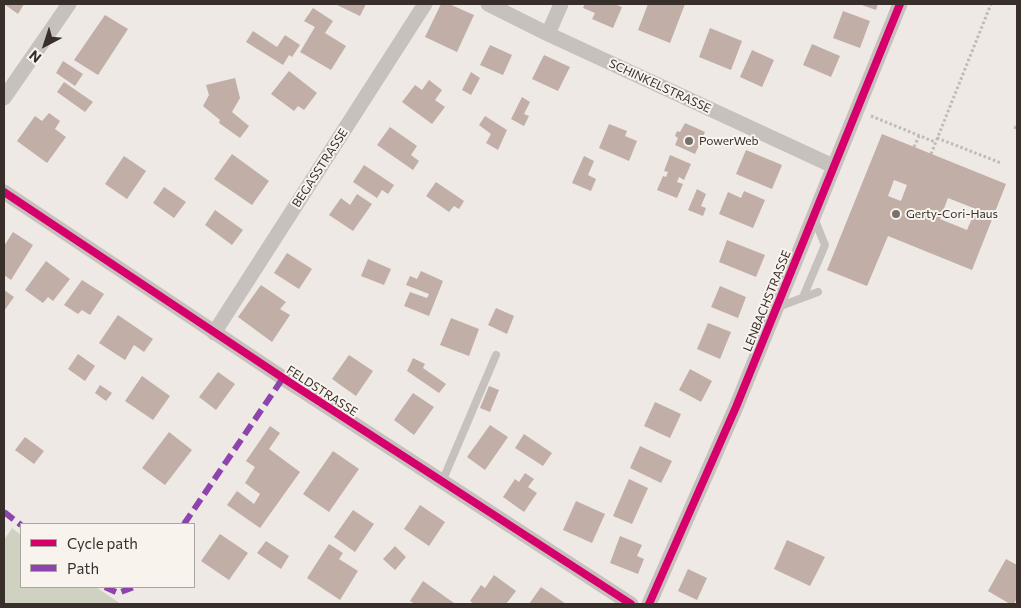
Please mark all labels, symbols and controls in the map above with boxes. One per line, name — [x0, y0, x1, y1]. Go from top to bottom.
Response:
north arrow — [20, 20, 70, 70]
text: N — [26, 47, 45, 67]
street label: SCHINKELSTRASSE — [607, 56, 713, 116]
street label: BEGASSTRASSE — [289, 126, 351, 210]
place label: PowerWeb — [699, 134, 759, 148]
marker: PowerWeb — [683, 135, 695, 147]
place label: Gerty-Cori-Haus — [906, 207, 998, 221]
marker: Gerty-Cori-Haus — [890, 208, 902, 220]
street label: LENBACHSTRASSE — [740, 248, 794, 354]
street label: FELDSTRASSE — [284, 363, 360, 419]
legend — [20, 523, 195, 588]
text: Cycle path — [67, 534, 138, 552]
text: Path — [67, 559, 99, 577]

